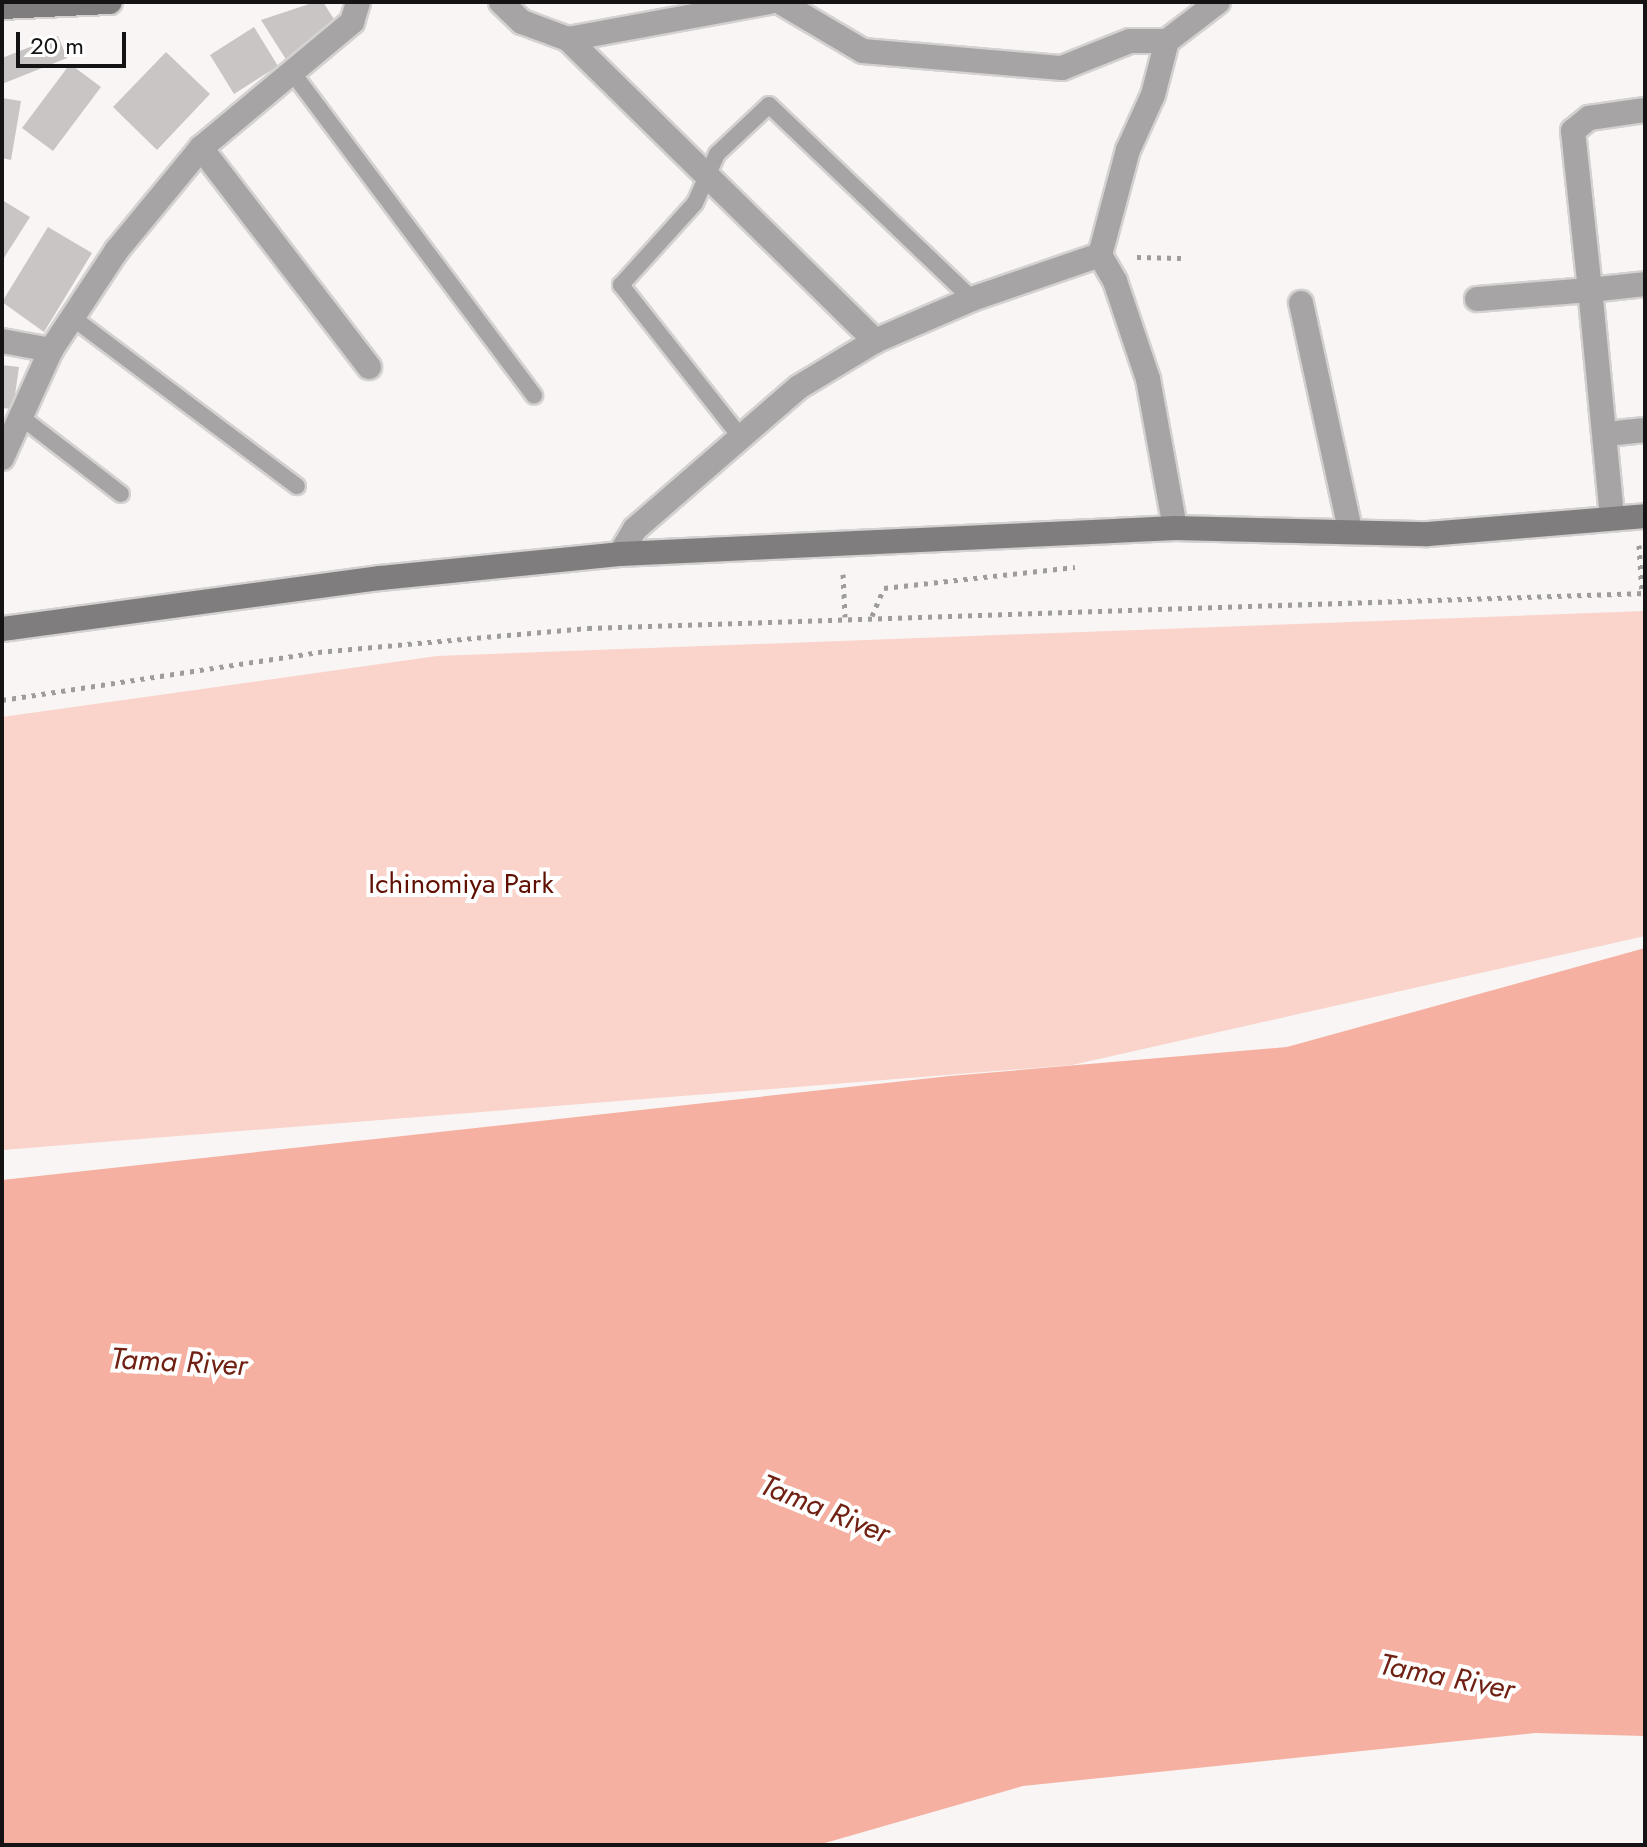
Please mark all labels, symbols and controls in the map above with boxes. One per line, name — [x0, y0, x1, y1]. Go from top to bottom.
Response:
scale bar — [20, 16, 130, 66]
text: 20 m — [30, 28, 84, 63]
park label: Ichinomiya Park — [368, 867, 554, 901]
water label: Tama River — [110, 1340, 248, 1384]
water label: Tama River — [755, 1467, 895, 1551]
water label: Tama River — [1376, 1646, 1518, 1708]

